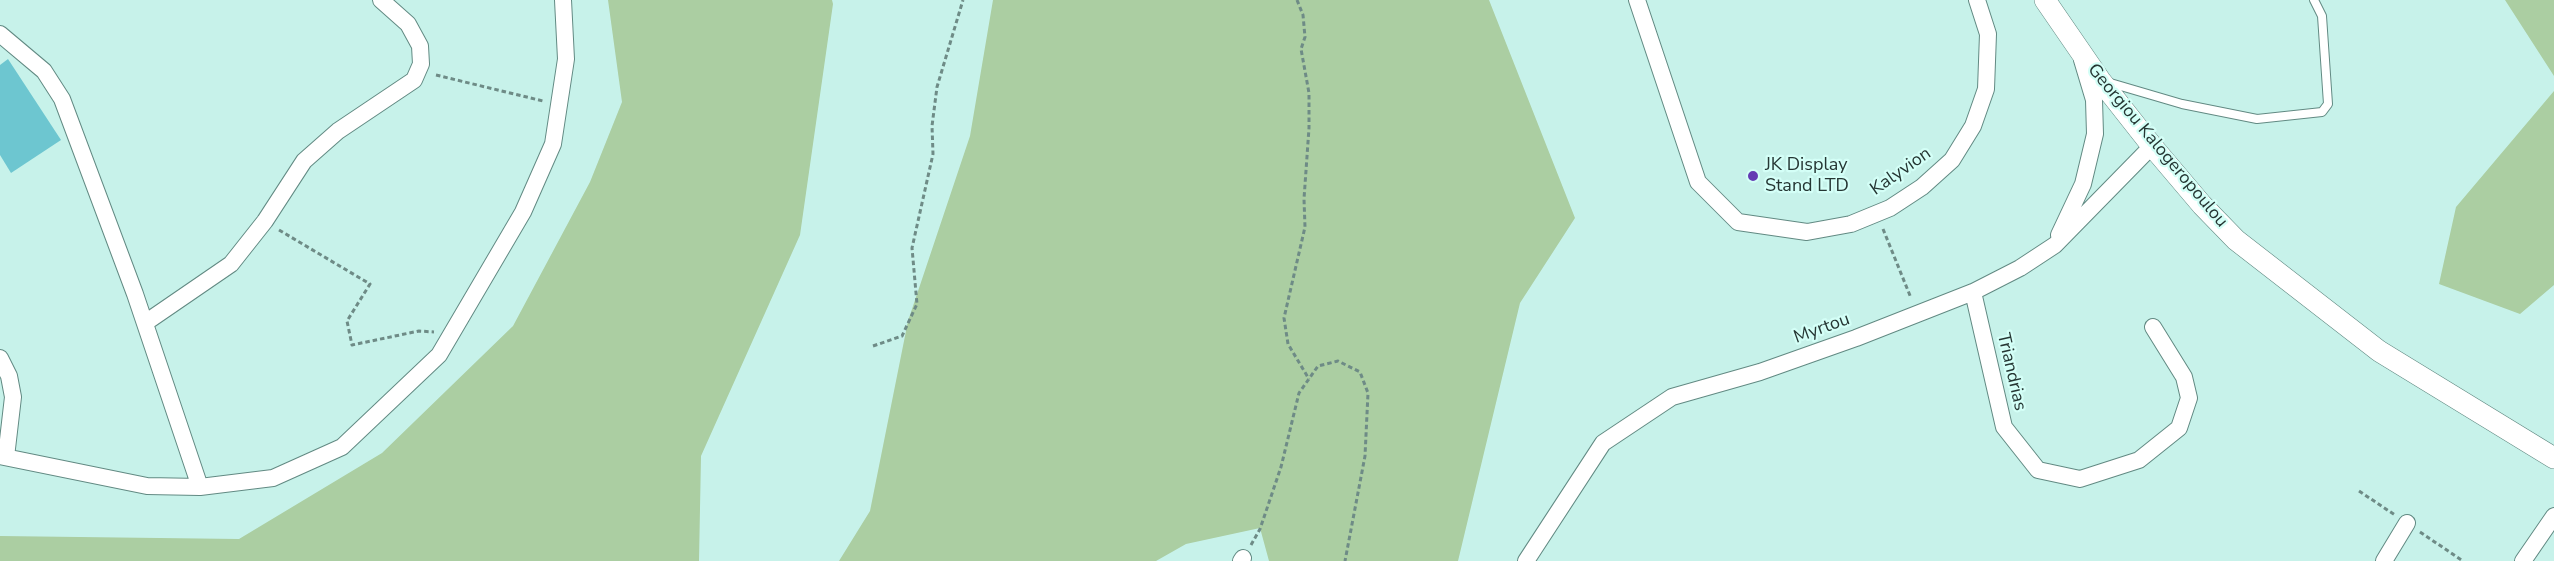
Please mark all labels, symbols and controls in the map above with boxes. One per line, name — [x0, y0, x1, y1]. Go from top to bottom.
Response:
street label: Georgiou Kalogeropoulou — [2082, 60, 2232, 232]
street label: Kalyvion — [1866, 143, 1936, 201]
place label: JK Display Stand LTD — [1765, 155, 1849, 198]
marker: JK Display Stand LTD — [1746, 169, 1760, 183]
street label: Myrtou — [1791, 309, 1853, 349]
street label: Triandrias — [1992, 331, 2030, 413]

